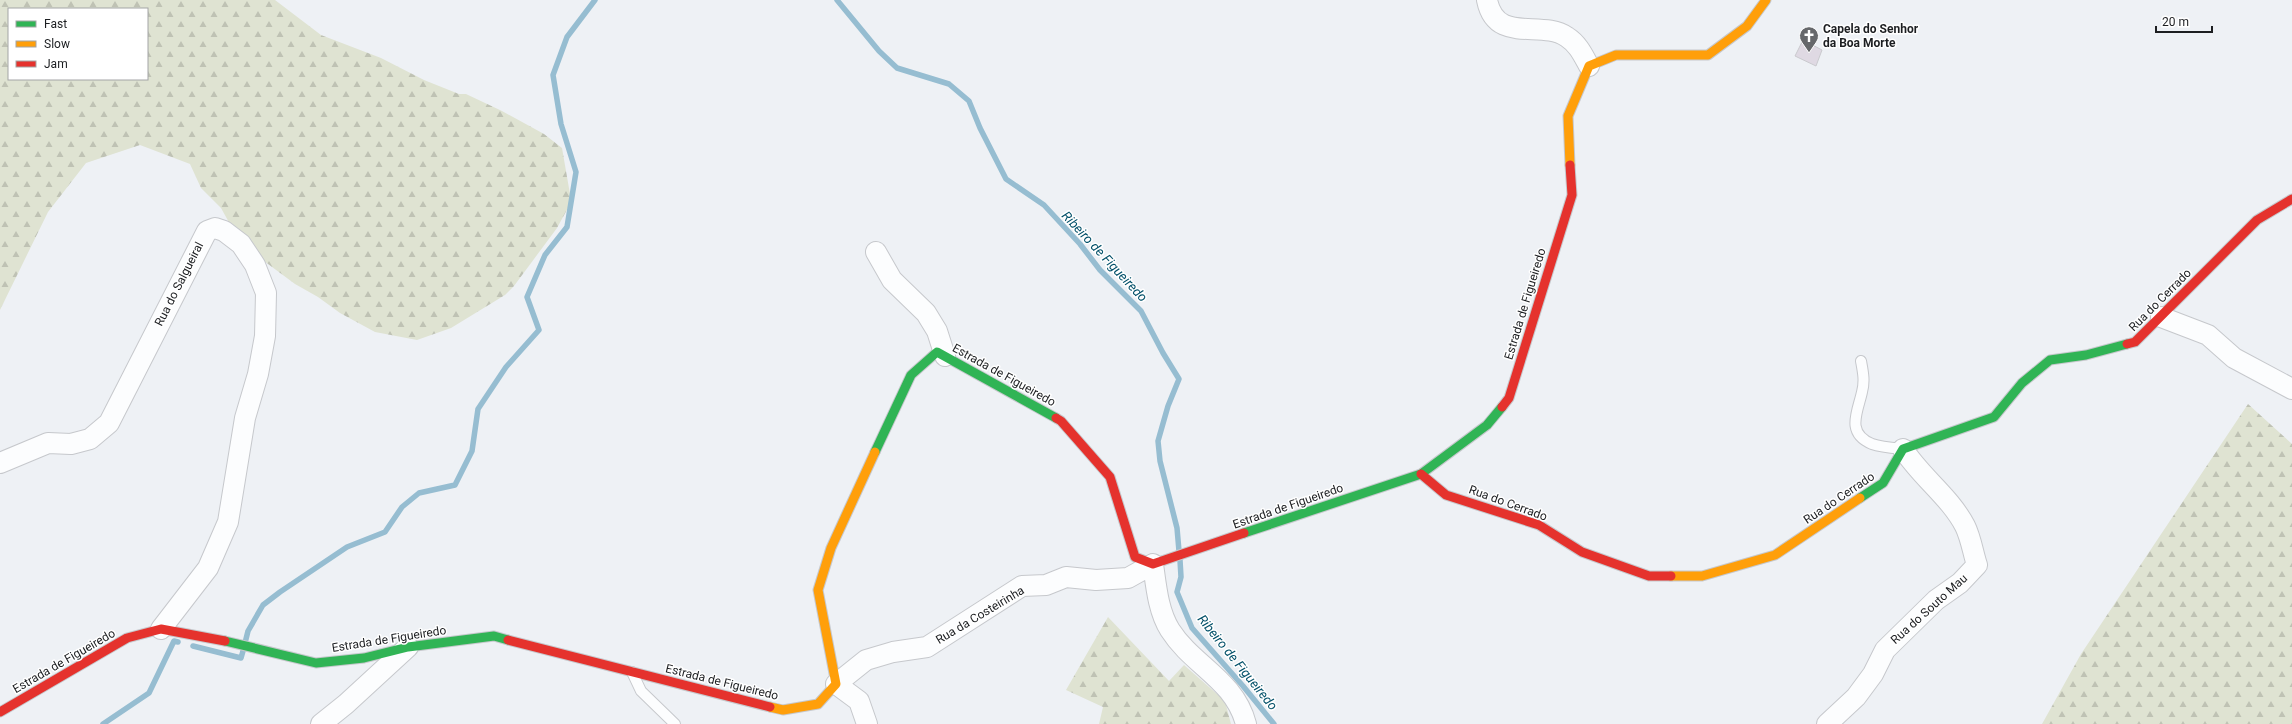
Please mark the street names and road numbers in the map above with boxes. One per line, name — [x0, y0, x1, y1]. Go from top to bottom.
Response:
street label: Rua do Salgueiral — [152, 240, 206, 328]
street label: Estrada de Figueiredo — [1501, 246, 1549, 361]
street label: Rua do Cerrado — [2126, 266, 2194, 334]
street label: Estrada de Figueiredo — [950, 341, 1058, 409]
street label: Rua do Cerrado — [1801, 469, 1877, 527]
street label: Estrada de Figueiredo — [1231, 480, 1345, 531]
street label: Rua do Cerrado — [1467, 482, 1549, 524]
street label: Rua do Souto Mau — [1888, 571, 1970, 647]
street label: Rua da Costeirinha — [933, 583, 1027, 647]
street label: Estrada de Figueiredo — [331, 623, 447, 655]
street label: Estrada de Figueiredo — [10, 626, 118, 696]
street label: Estrada de Figueiredo — [664, 661, 780, 703]

